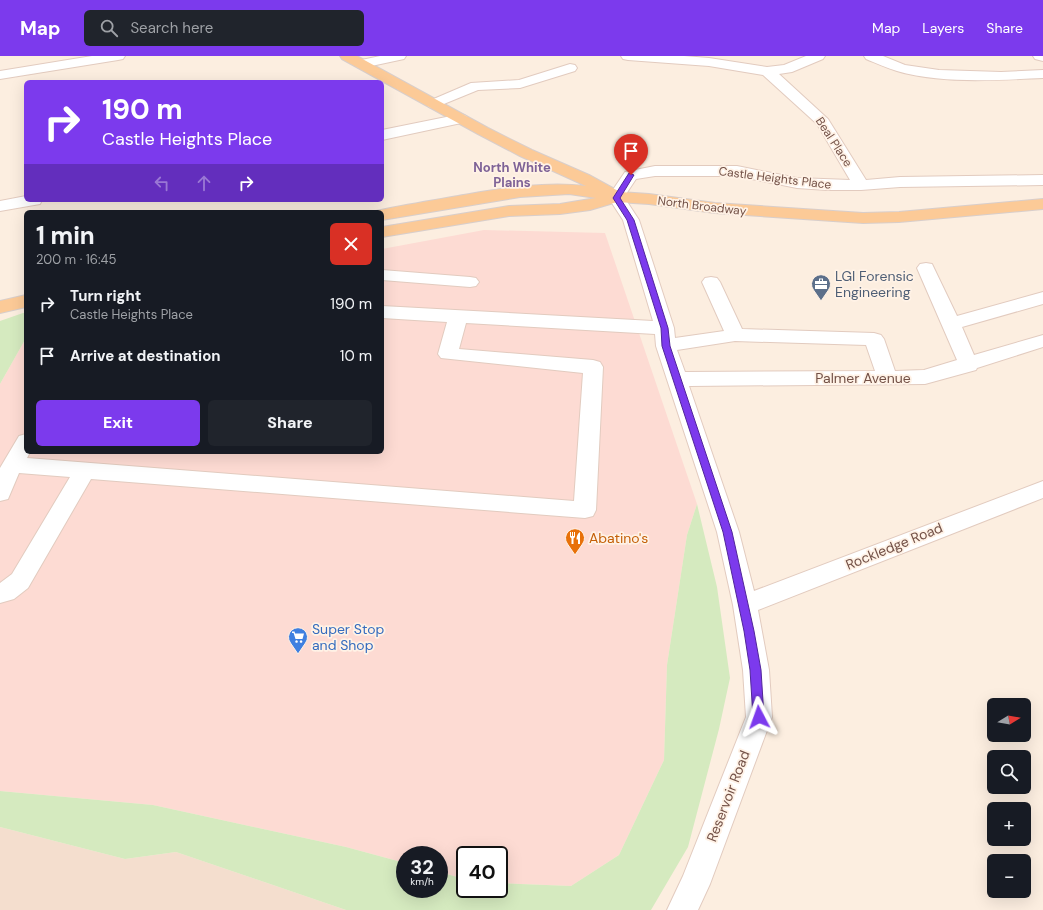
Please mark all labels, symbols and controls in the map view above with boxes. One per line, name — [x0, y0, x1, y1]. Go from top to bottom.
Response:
search box — [84, 10, 364, 46]
text: Map — [20, 16, 60, 41]
icon: search — [98, 17, 120, 39]
text: Search here — [130, 18, 213, 38]
text: Map — [872, 19, 900, 37]
text: Layers — [922, 19, 964, 37]
text: Share — [986, 19, 1023, 37]
text: 190 m — [102, 91, 183, 128]
icon: right — [36, 96, 88, 148]
street label: Beal Place — [812, 114, 856, 170]
text: Castle Heights Place — [102, 127, 272, 151]
pin — [614, 134, 648, 175]
icon: arrive — [620, 140, 642, 162]
district label: North White Plains — [473, 159, 551, 191]
street label: Castle Heights Place — [718, 163, 832, 193]
icon: left — [151, 172, 173, 194]
icon: ahead — [193, 172, 215, 194]
icon: right — [235, 172, 257, 194]
street label: North Broadway — [657, 193, 748, 219]
text: 1 min — [36, 220, 95, 251]
button: close — [330, 223, 372, 265]
text: 200 m · 16:45 — [36, 251, 116, 268]
place label: LGI Forensic Engineering — [835, 267, 914, 301]
office icon: LGI Forensic Engineering — [810, 273, 832, 301]
text: Turn right — [70, 286, 141, 306]
icon: right — [36, 293, 58, 315]
text: 190 m — [330, 294, 372, 314]
text: Castle Heights Place — [70, 306, 193, 323]
icon: arrive — [36, 345, 58, 367]
text: Arrive at destination — [70, 346, 221, 366]
text: 10 m — [340, 346, 372, 366]
street label: Palmer Avenue — [815, 369, 911, 387]
button: Exit — [36, 400, 200, 446]
button: Share — [208, 400, 372, 446]
street label: Rockledge Road — [843, 518, 945, 574]
restaurant icon: Abatino's — [564, 527, 586, 555]
place label: Abatino's — [589, 529, 648, 547]
place label: Super Stop and Shop — [312, 620, 384, 654]
supermarket icon: Super Stop and Shop — [287, 626, 309, 654]
position arrow — [738, 696, 780, 738]
north arrow — [987, 698, 1031, 742]
map controls — [987, 698, 1031, 898]
street label: Reservoir Road — [702, 748, 754, 844]
button: search — [987, 750, 1031, 794]
button: + — [987, 802, 1031, 846]
speed limit sign: 40 — [456, 846, 508, 898]
text: 32 — [410, 854, 434, 880]
button: − — [987, 854, 1031, 898]
text: km/h — [410, 875, 434, 888]

